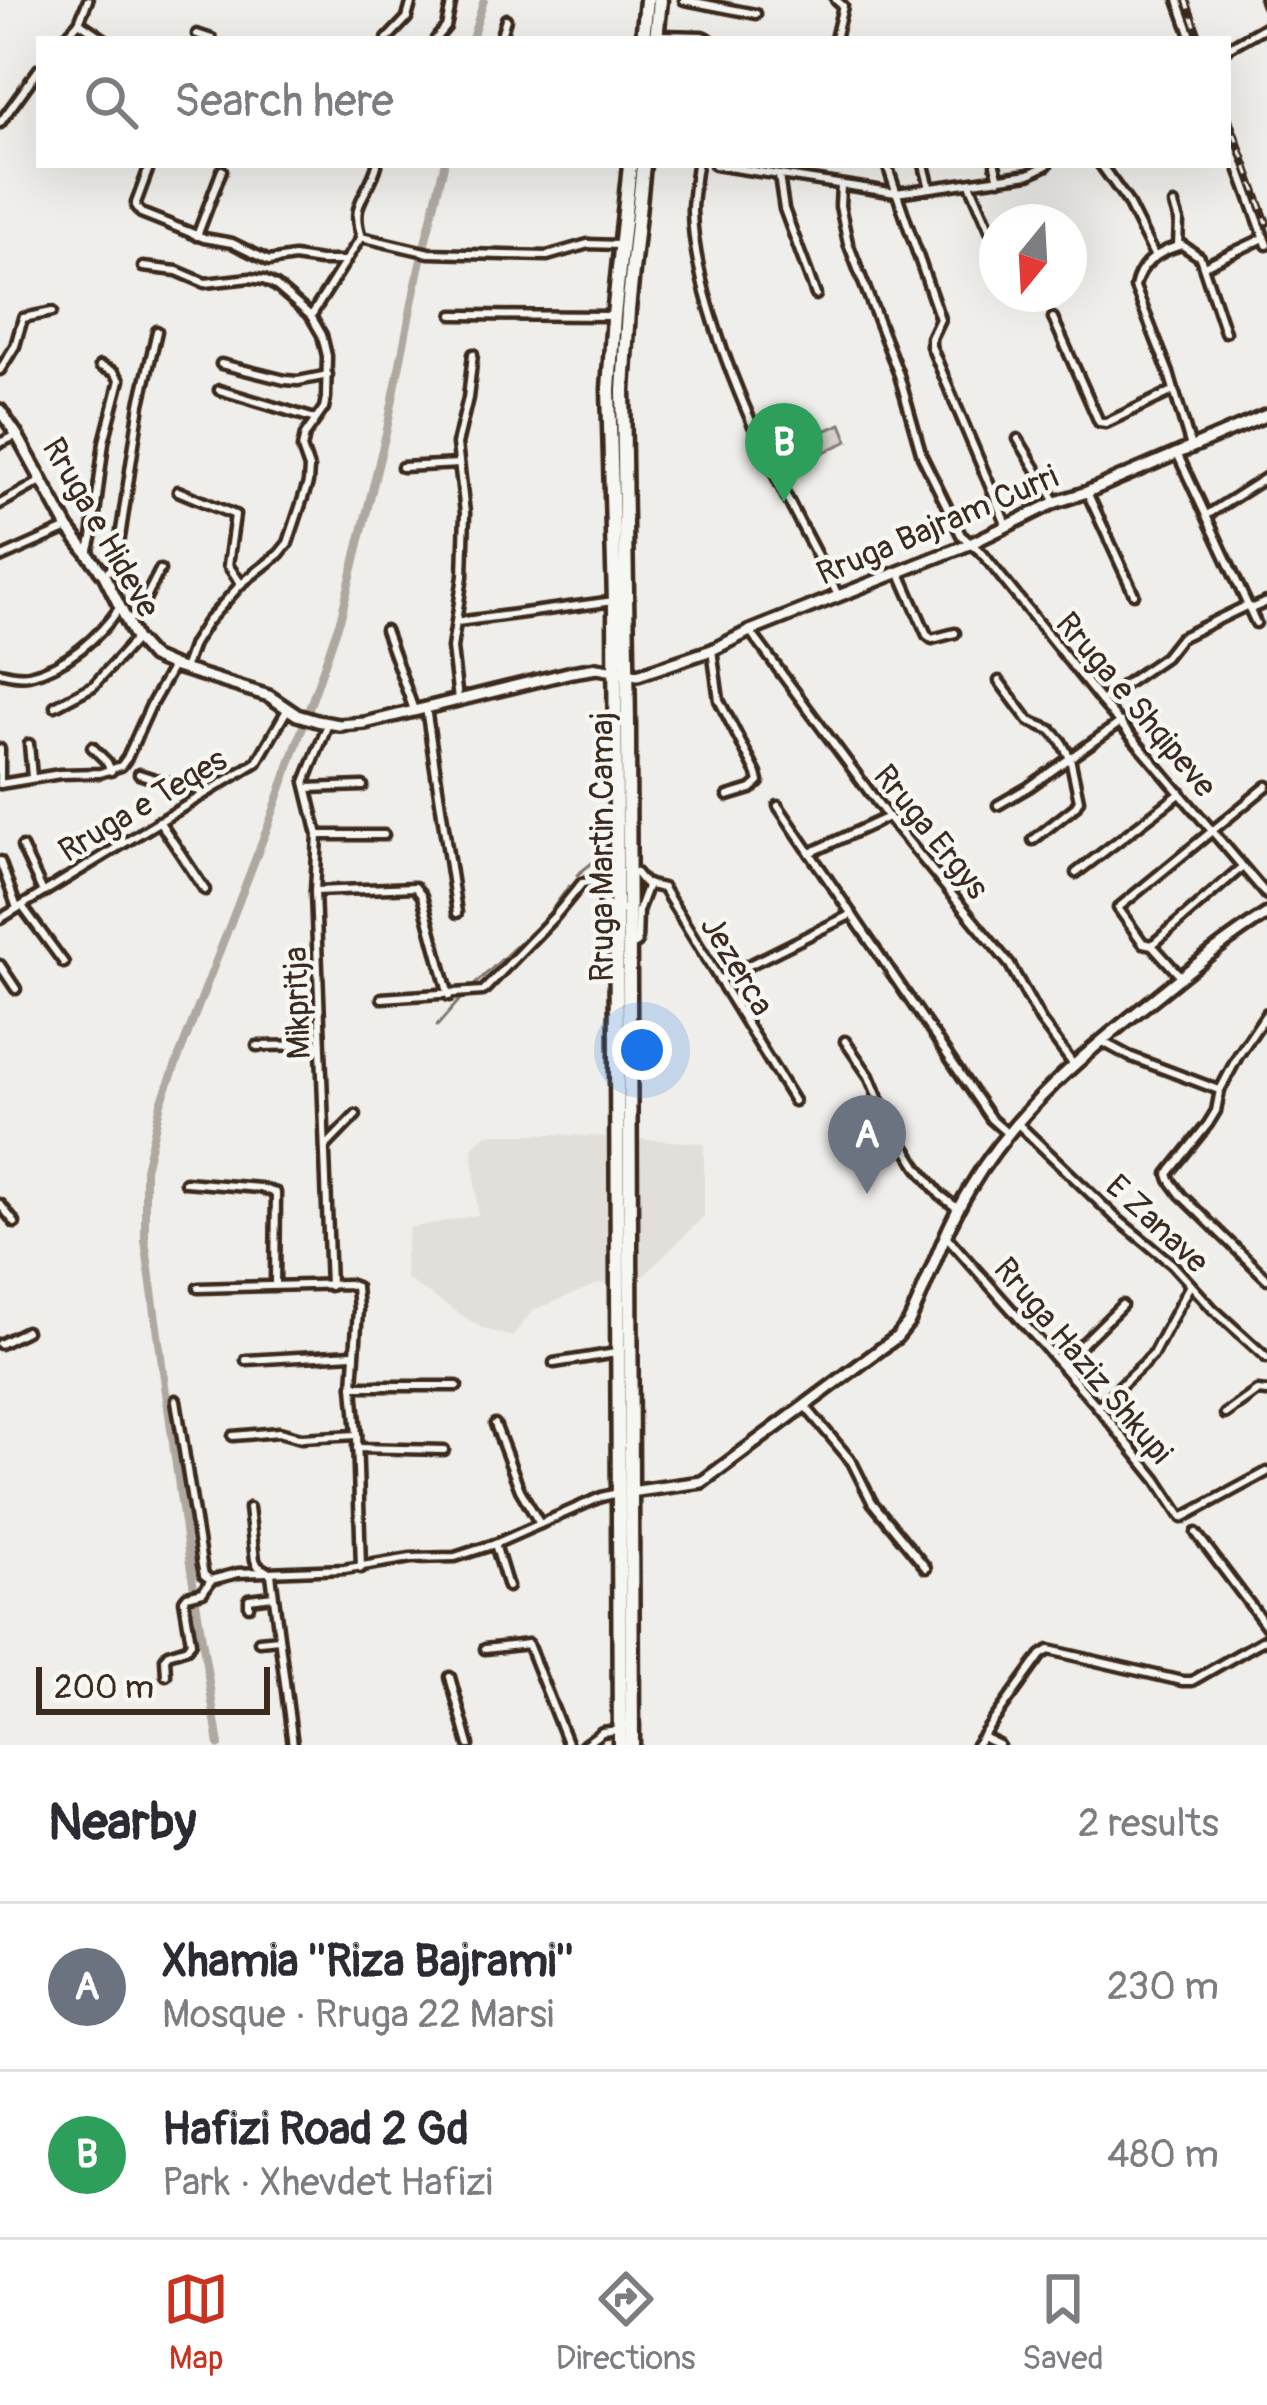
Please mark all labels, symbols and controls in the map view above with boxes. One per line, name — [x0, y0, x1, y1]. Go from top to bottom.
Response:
search box — [36, 36, 1231, 168]
icon: search — [78, 69, 144, 135]
text: Search here — [174, 74, 394, 130]
north arrow — [979, 204, 1087, 312]
pin: B — [745, 403, 823, 502]
street label: Rruga e Hideve — [33, 431, 169, 625]
street label: Rruga Bajram Curri — [811, 456, 1064, 595]
street label: Rruga e Shqipeve — [1047, 604, 1225, 806]
street label: Rruga Martin Camaj — [582, 712, 623, 982]
street label: Rruga e Teqes — [51, 739, 235, 872]
street label: Rruga Ergys — [864, 756, 998, 908]
street label: Jezerca — [691, 908, 782, 1023]
street label: Mikpritja — [275, 946, 320, 1060]
your location — [612, 1020, 672, 1080]
pin: A — [828, 1095, 906, 1194]
street label: E Zanave — [1097, 1166, 1217, 1282]
street label: Rruga Haziz Shkupi — [985, 1249, 1181, 1472]
scale bar — [36, 1661, 270, 1714]
text: 200 m — [54, 1667, 154, 1708]
text: Nearby — [48, 1791, 196, 1855]
text: 2 results — [1078, 1799, 1219, 1848]
text: Xhamia ''Riza Bajrami'' — [162, 1934, 574, 1990]
text: A — [74, 1962, 100, 2011]
text: 230 m — [1107, 1962, 1219, 2011]
text: Mosque · Rruga 22 Marsi — [162, 1990, 554, 2039]
text: Hafizi Road 2 Gd — [162, 2102, 469, 2158]
text: B — [76, 2130, 98, 2179]
text: 480 m — [1107, 2130, 1219, 2179]
text: Park · Xhevdet Hafizi — [162, 2158, 493, 2207]
tab: Map — [163, 2266, 229, 2379]
tab: Directions — [556, 2266, 696, 2379]
tab: Saved — [1022, 2266, 1104, 2379]

